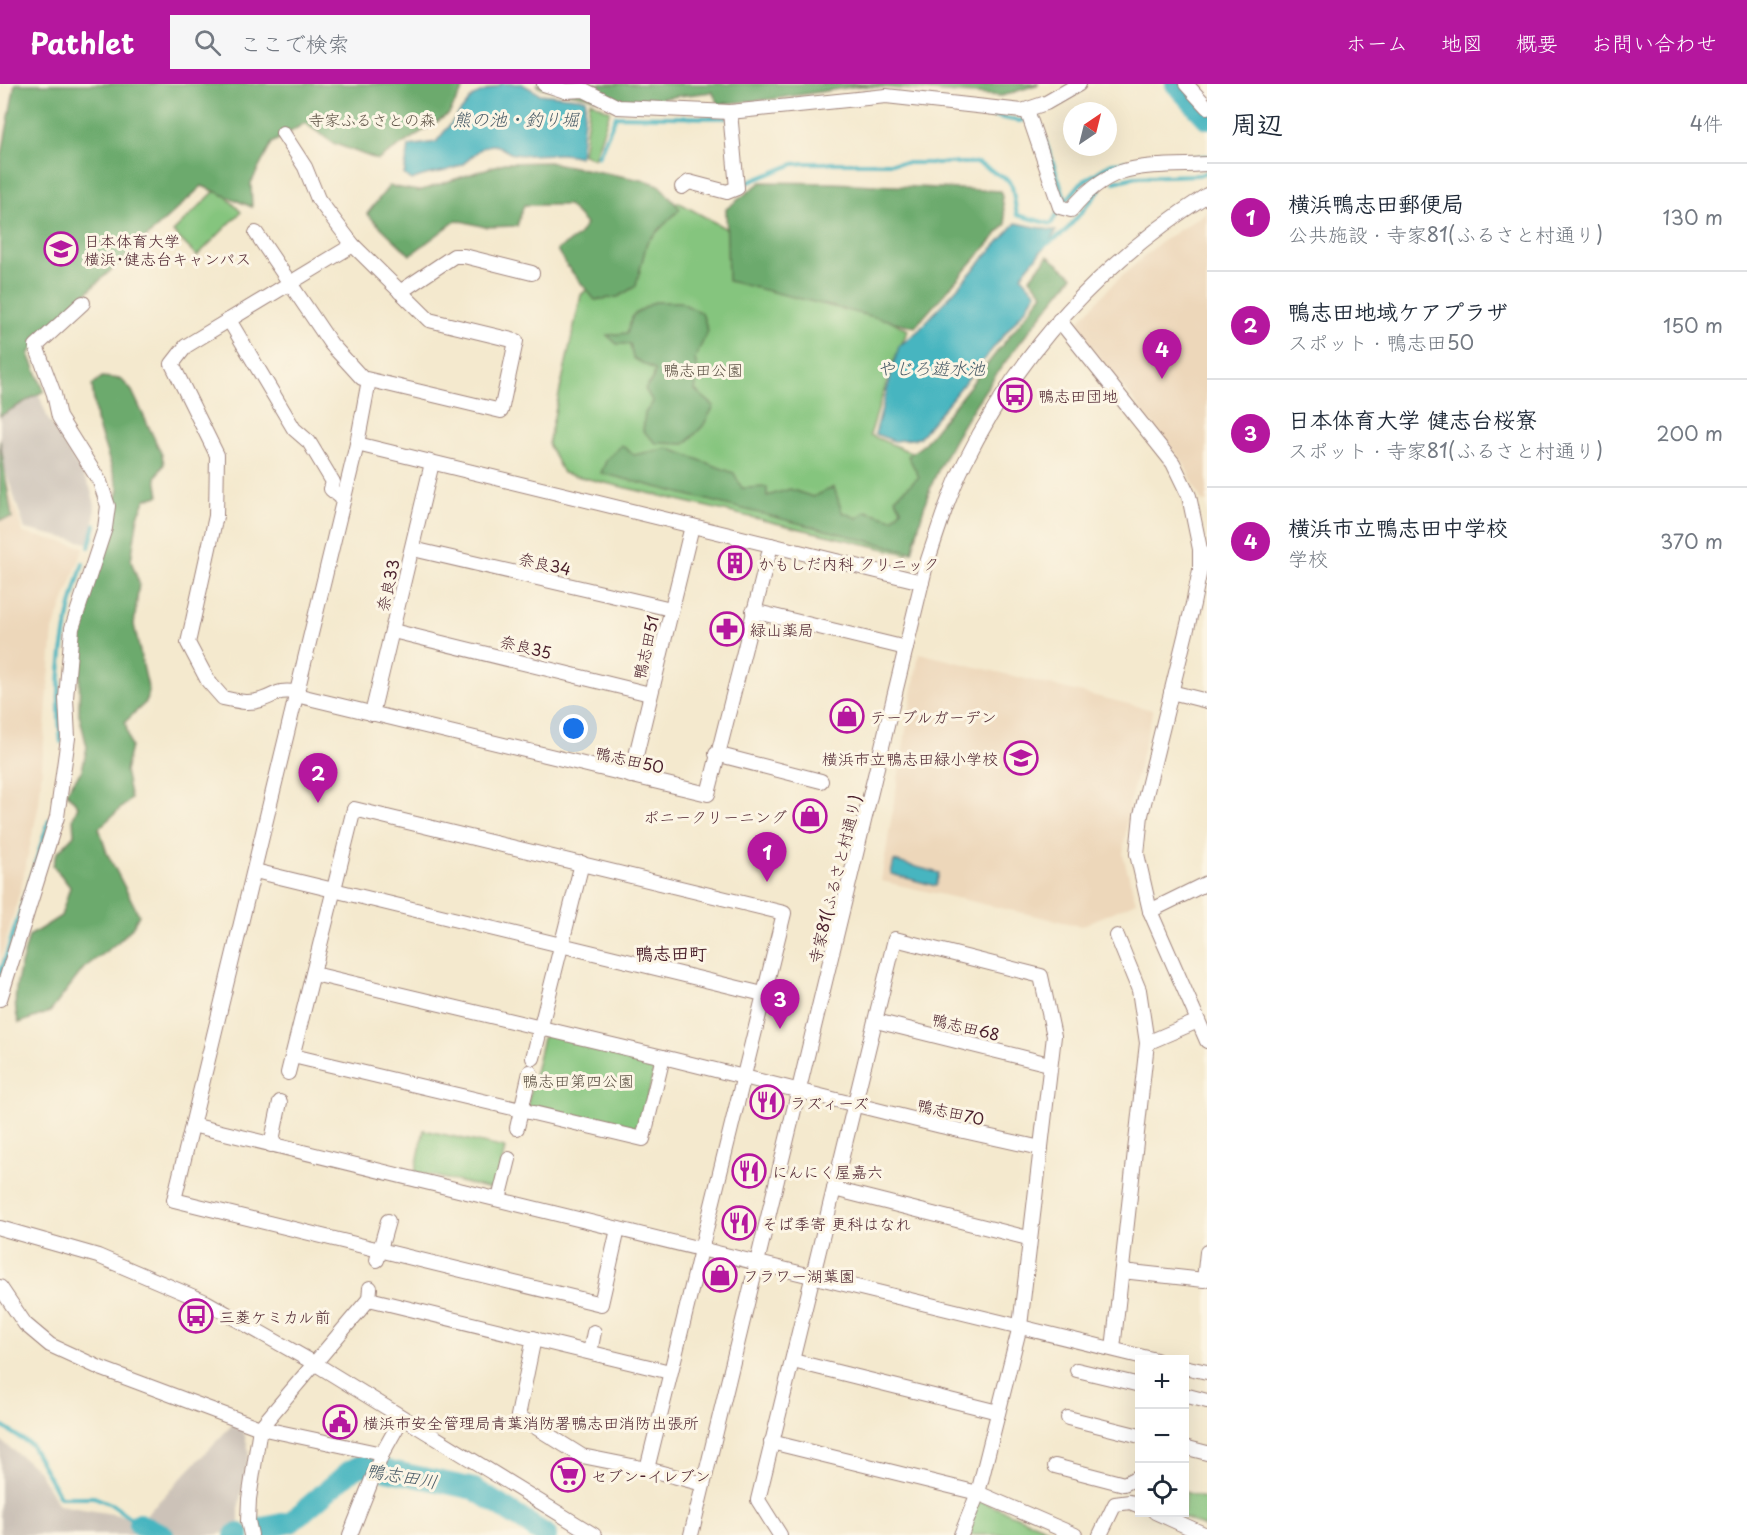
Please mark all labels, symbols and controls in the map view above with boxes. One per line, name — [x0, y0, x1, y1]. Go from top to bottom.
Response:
search box — [170, 15, 590, 69]
text: Pathlet — [30, 21, 134, 64]
icon: search — [191, 26, 224, 59]
text: ここで検索 — [239, 26, 349, 59]
text: ホーム — [1346, 26, 1408, 58]
text: 地図 — [1441, 26, 1483, 58]
text: 概要 — [1516, 26, 1558, 58]
text: お問い合わせ — [1591, 26, 1717, 58]
north arrow — [1063, 102, 1117, 156]
text: 周辺 — [1231, 104, 1283, 143]
water label: 熊の池・釣り堀 — [453, 105, 580, 132]
park label: 寺家ふるさとの森 — [308, 107, 436, 131]
text: 4件 — [1690, 108, 1723, 138]
text: 横浜鴨志田郵便局 — [1288, 186, 1464, 219]
text: 1 — [1246, 202, 1255, 232]
text: 130 m — [1663, 202, 1723, 232]
text: 公共施設 · 寺家81(ふるさと村通り) — [1288, 219, 1603, 249]
place label: 日本体育大学 横浜･健志台キャンパス — [84, 228, 251, 270]
school or university icon: 日本体育大学 横浜･健志台キャンパス — [43, 231, 79, 267]
text: 鴨志田地域ケアプラザ — [1288, 294, 1508, 327]
text: 2 — [1243, 310, 1258, 340]
text: 150 m — [1663, 310, 1723, 340]
text: スポット · 鴨志田50 — [1288, 327, 1474, 357]
pin: 4 — [1142, 330, 1182, 379]
water label: やじろ遊水池 — [877, 354, 986, 381]
park label: 鴨志田公園 — [663, 357, 743, 381]
bus stop icon: 鴨志田団地 — [997, 377, 1033, 413]
place label: 鴨志田団地 — [1038, 383, 1118, 407]
text: 日本体育大学 健志台桜寮 — [1288, 402, 1537, 435]
text: 3 — [1244, 418, 1257, 448]
text: 200 m — [1656, 418, 1723, 448]
text: スポット · 寺家81(ふるさと村通り) — [1288, 435, 1603, 465]
text: 横浜市立鴨志田中学校 — [1288, 510, 1508, 543]
text: 4 — [1244, 526, 1257, 556]
text: 370 m — [1660, 526, 1723, 556]
text: 学校 — [1288, 543, 1328, 573]
street label: 奈良34 — [516, 545, 574, 581]
building icon: かもしだ内科 クリニック — [717, 545, 753, 581]
place label: かもしだ内科 クリニック — [758, 551, 939, 575]
street label: 奈良33 — [369, 556, 405, 614]
pharmacy icon: 緑山薬局 — [709, 611, 745, 647]
street label: 鴨志田51 — [626, 613, 664, 681]
place label: 緑山薬局 — [750, 617, 814, 641]
street label: 奈良35 — [498, 628, 554, 664]
shop icon: テーブルガーデン — [829, 698, 865, 734]
place label: テーブルガーデン — [870, 704, 997, 728]
your location — [559, 714, 588, 743]
street label: 鴨志田50 — [593, 739, 667, 779]
school or university icon: 横浜市立鴨志田緑小学校 — [1003, 740, 1039, 776]
place label: 横浜市立鴨志田緑小学校 — [822, 746, 998, 770]
pin: 2 — [298, 754, 338, 803]
street label: 寺家81(ふるさと村通り) — [801, 792, 867, 966]
shop icon: ポニークリーニング — [792, 798, 828, 834]
place label: ポニークリーニング — [643, 804, 787, 828]
pin: 1 — [748, 832, 786, 882]
district label: 鴨志田町 — [635, 939, 707, 966]
pin: 3 — [760, 980, 800, 1029]
street label: 鴨志田68 — [930, 1006, 1002, 1046]
park label: 鴨志田第四公園 — [522, 1068, 634, 1092]
restaurant icon: ラズィーズ — [749, 1084, 785, 1120]
place label: ラズィーズ — [790, 1090, 869, 1114]
street label: 鴨志田70 — [915, 1092, 987, 1130]
restaurant icon: にんにく屋嘉六 — [731, 1153, 767, 1189]
place label: にんにく屋嘉六 — [772, 1159, 883, 1183]
restaurant icon: そば季寄 更科はなれ — [721, 1205, 757, 1241]
place label: そば季寄 更科はなれ — [762, 1211, 911, 1235]
shop icon: フラワー湖葉園 — [702, 1257, 738, 1293]
place label: フラワー湖葉園 — [743, 1263, 855, 1287]
bus stop icon: 三菱ケミカル前 — [178, 1298, 214, 1334]
place label: 三菱ケミカル前 — [219, 1304, 330, 1328]
map controls — [1135, 1355, 1189, 1517]
button: + — [1135, 1355, 1189, 1409]
public building icon: 横浜市安全管理局青葉消防署鴨志田消防出張所 — [322, 1404, 358, 1440]
button: − — [1135, 1409, 1189, 1463]
place label: 横浜市安全管理局青葉消防署鴨志田消防出張所 — [363, 1410, 699, 1434]
water label: 鴨志田川 — [364, 1455, 440, 1495]
supermarket icon: セブン-イレブン — [550, 1457, 586, 1493]
place label: セブン-イレブン — [591, 1463, 711, 1487]
button: locate — [1135, 1463, 1189, 1517]

